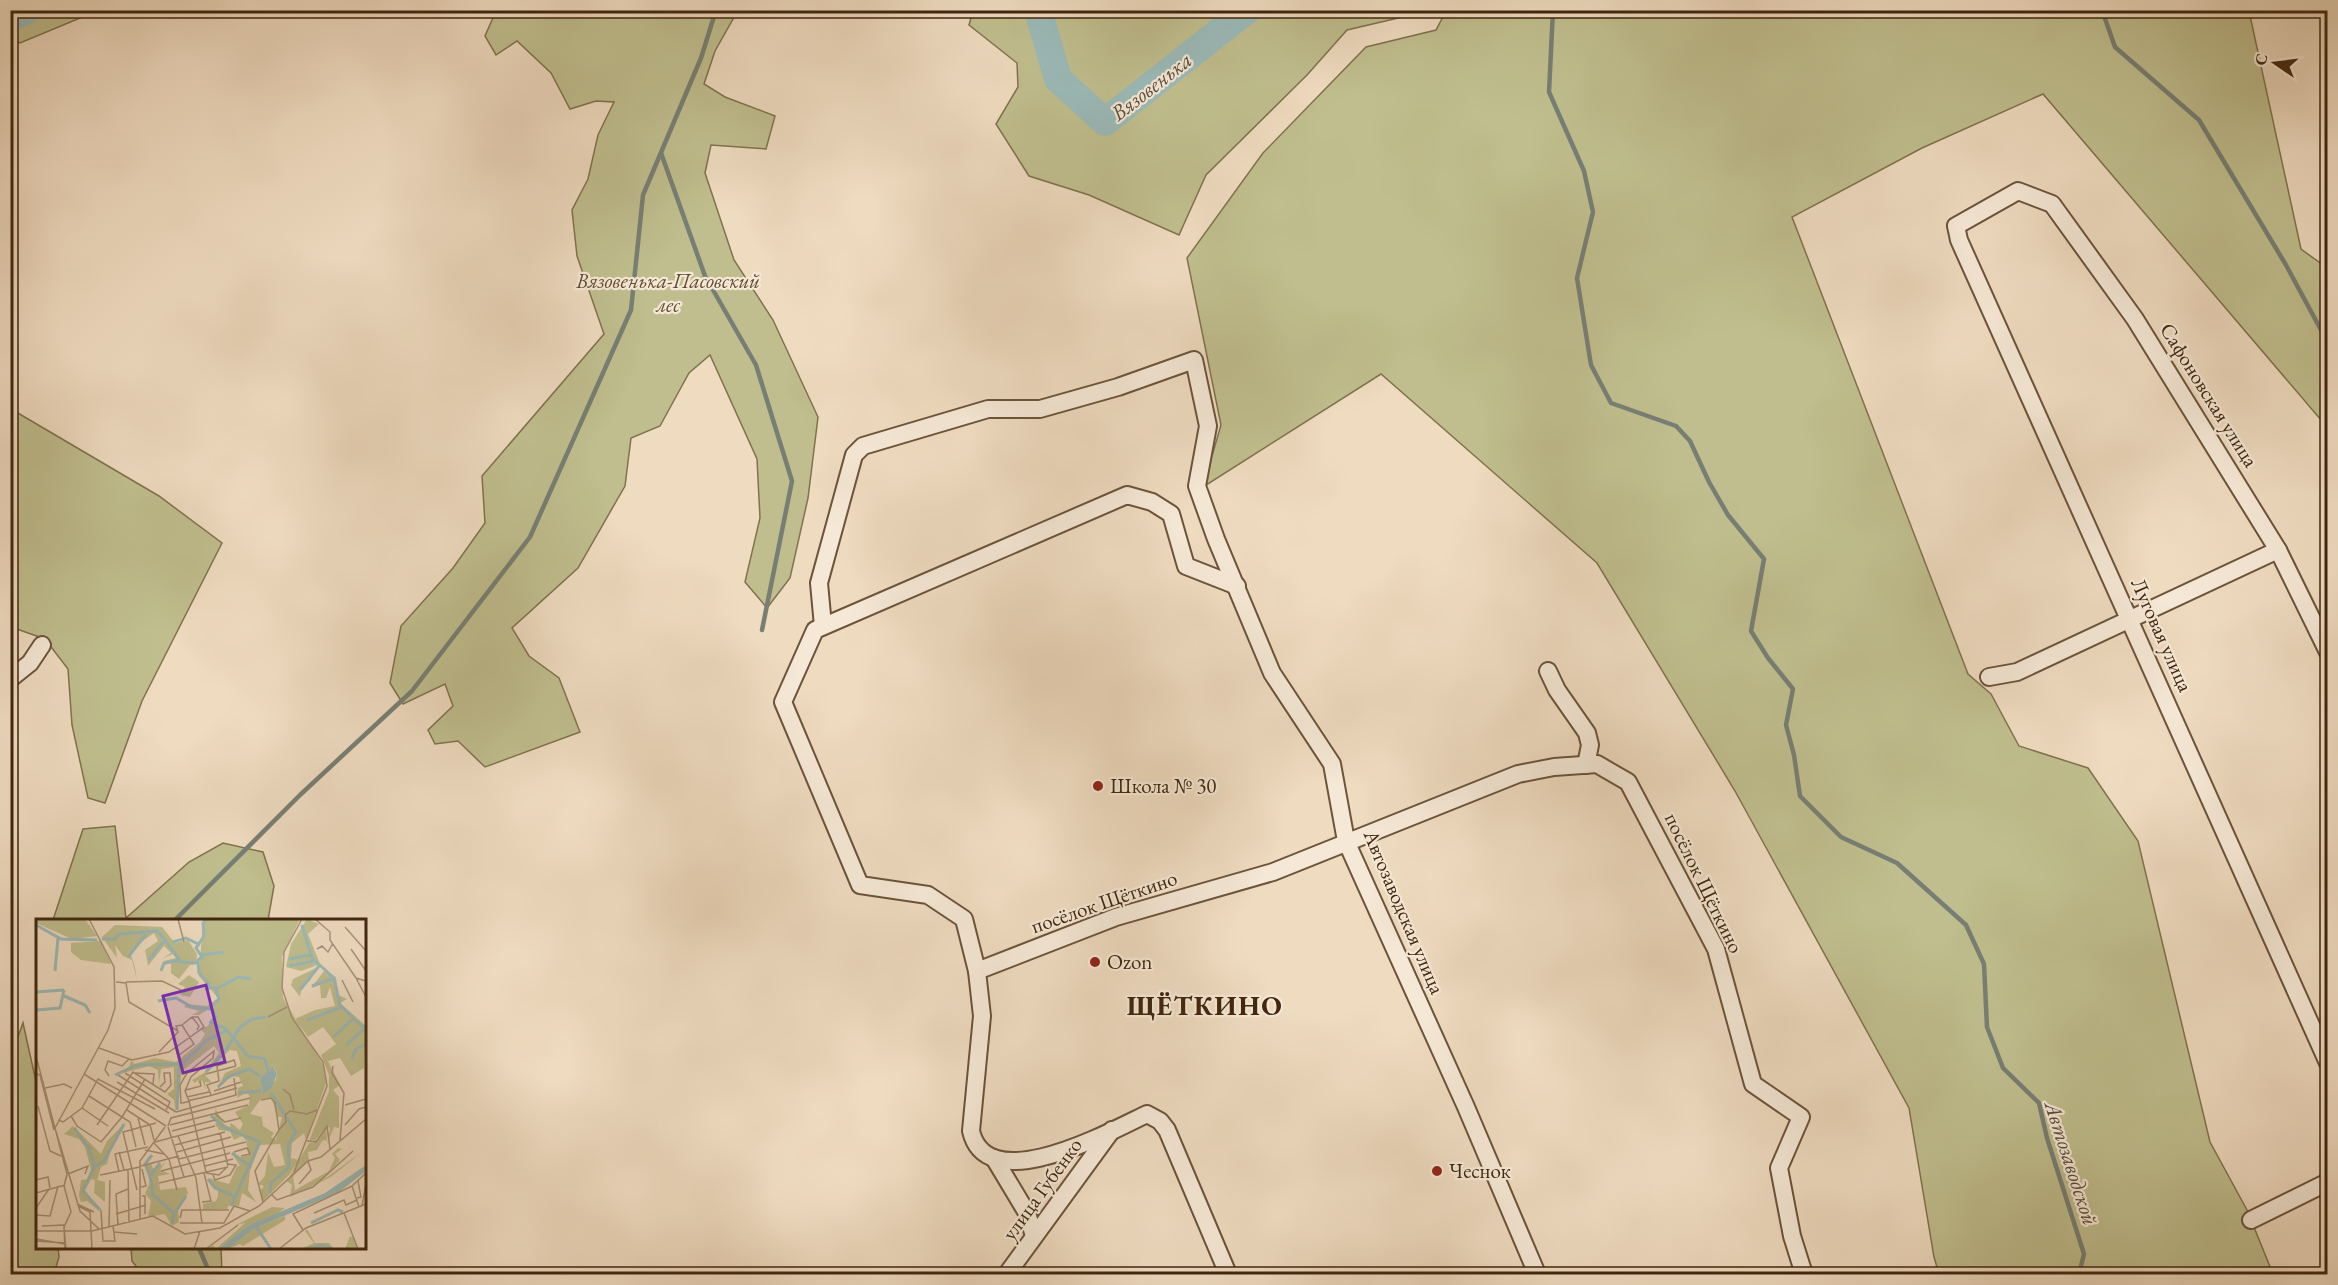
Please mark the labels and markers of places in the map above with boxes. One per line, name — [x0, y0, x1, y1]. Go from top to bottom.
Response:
place label: Школа № 30 — [1110, 772, 1216, 799]
marker: Школа № 30 — [1091, 779, 1105, 793]
place label: Ozon — [1107, 948, 1152, 975]
marker: Ozon — [1088, 955, 1102, 969]
place label: Чеснок — [1449, 1157, 1511, 1184]
marker: Чеснок — [1430, 1164, 1444, 1178]

